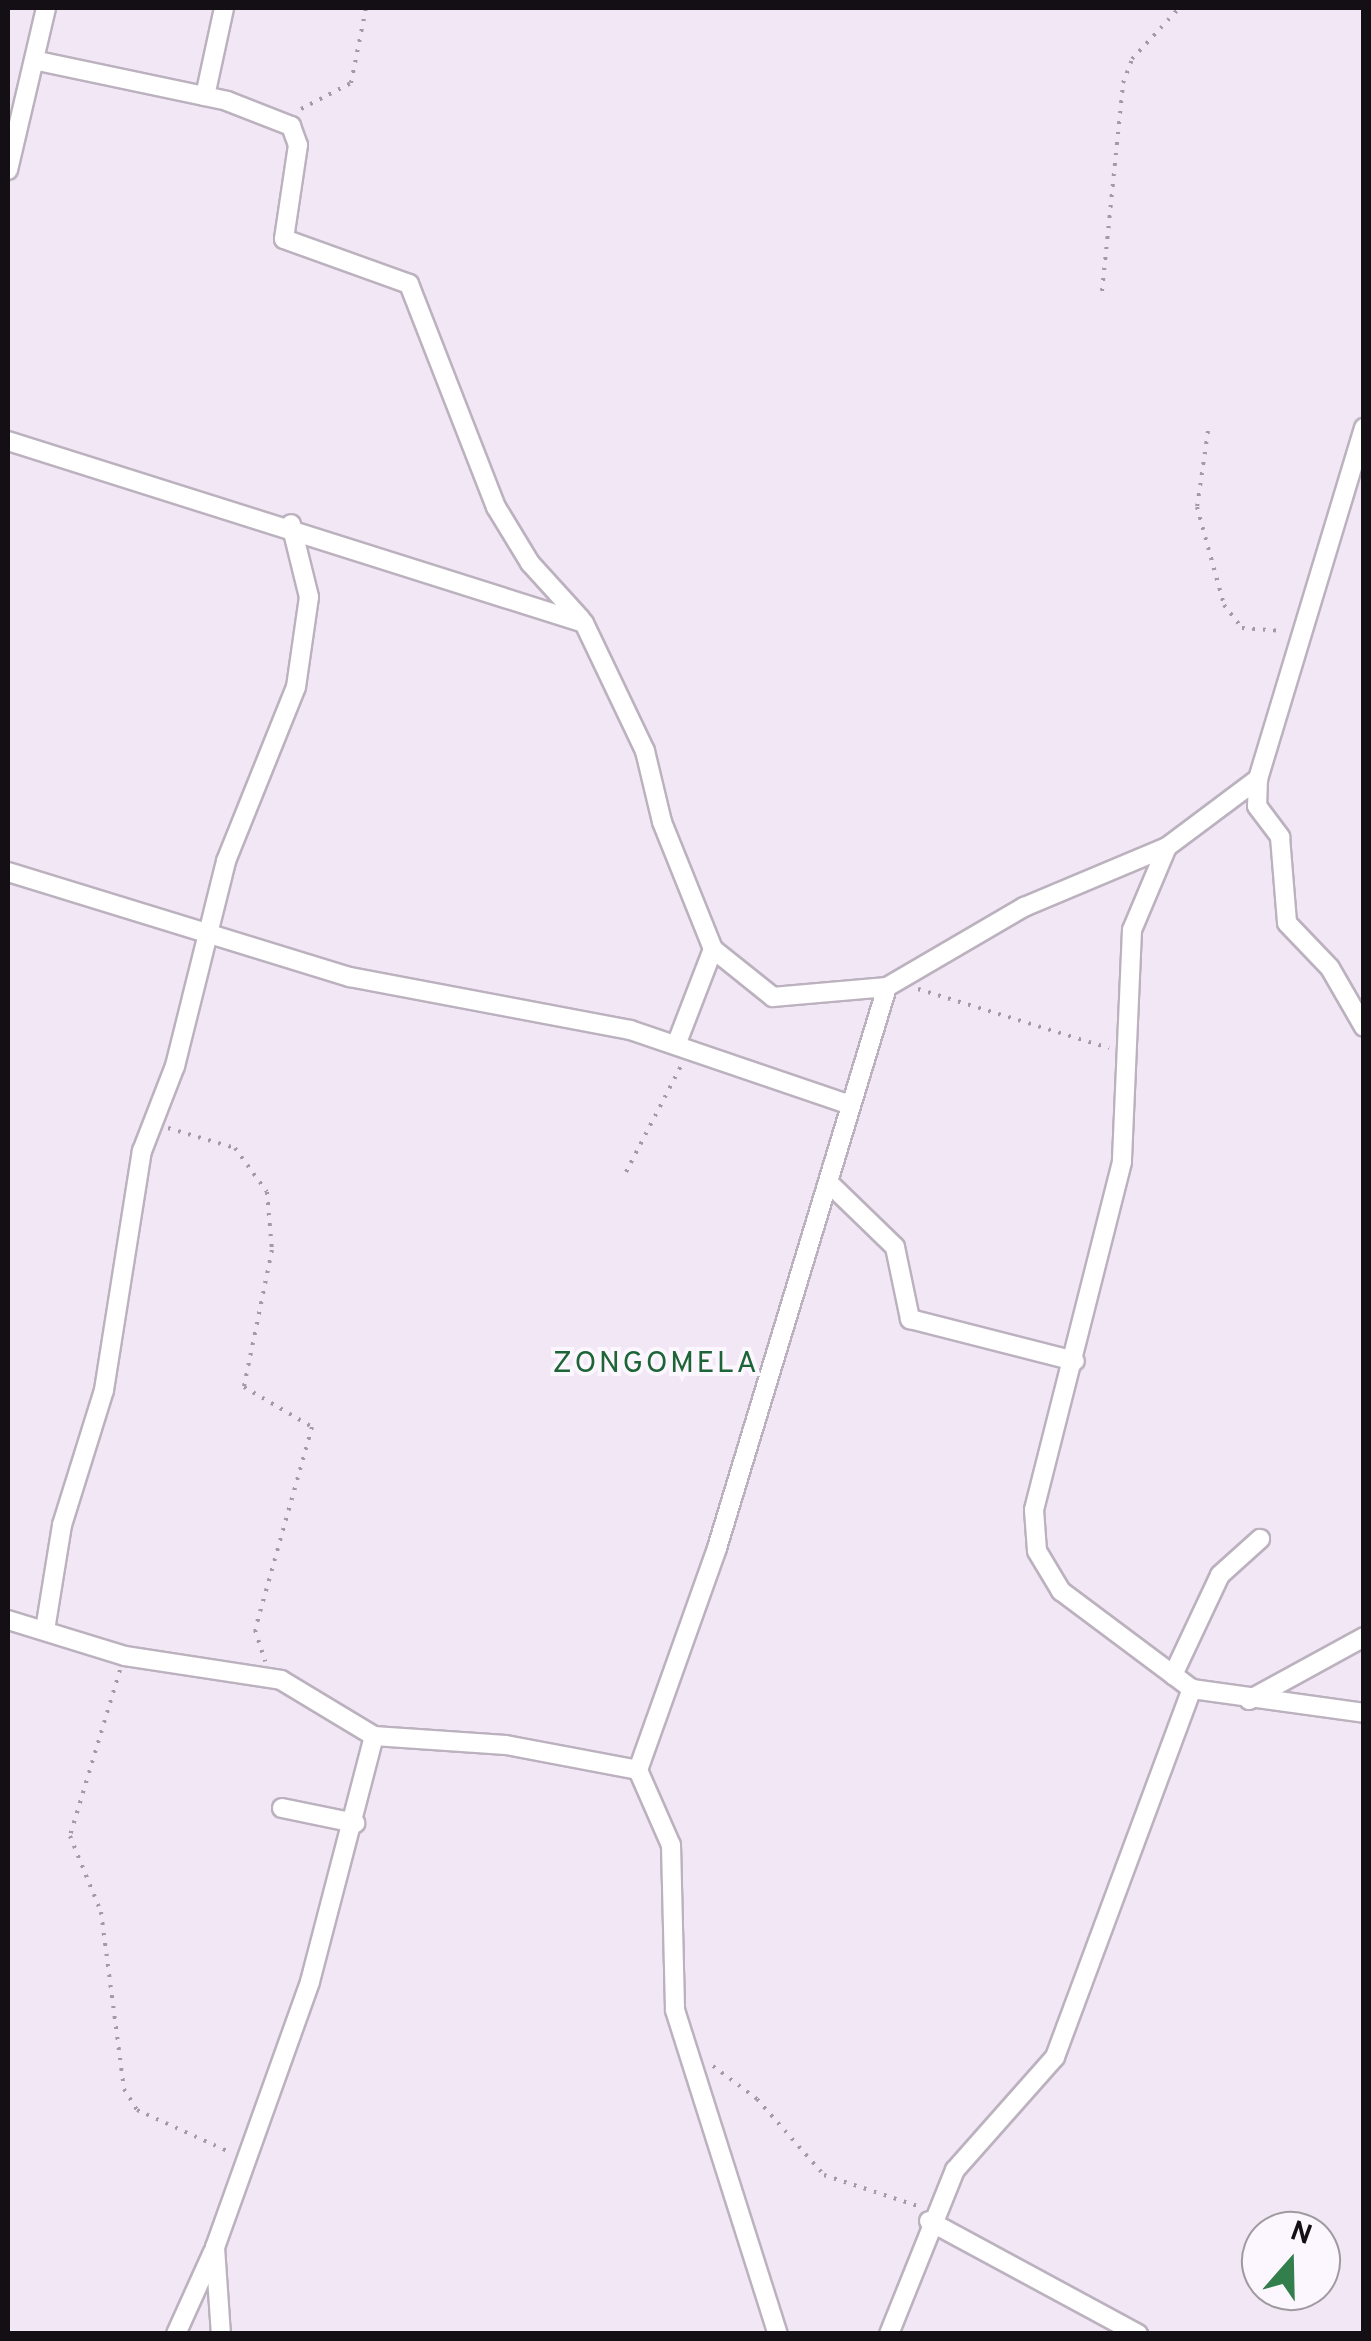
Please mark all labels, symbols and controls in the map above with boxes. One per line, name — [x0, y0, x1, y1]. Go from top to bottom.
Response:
district label: ZONGOMELA — [553, 1347, 759, 1383]
north arrow — [1241, 2211, 1341, 2311]
text: N — [1285, 2214, 1316, 2255]

